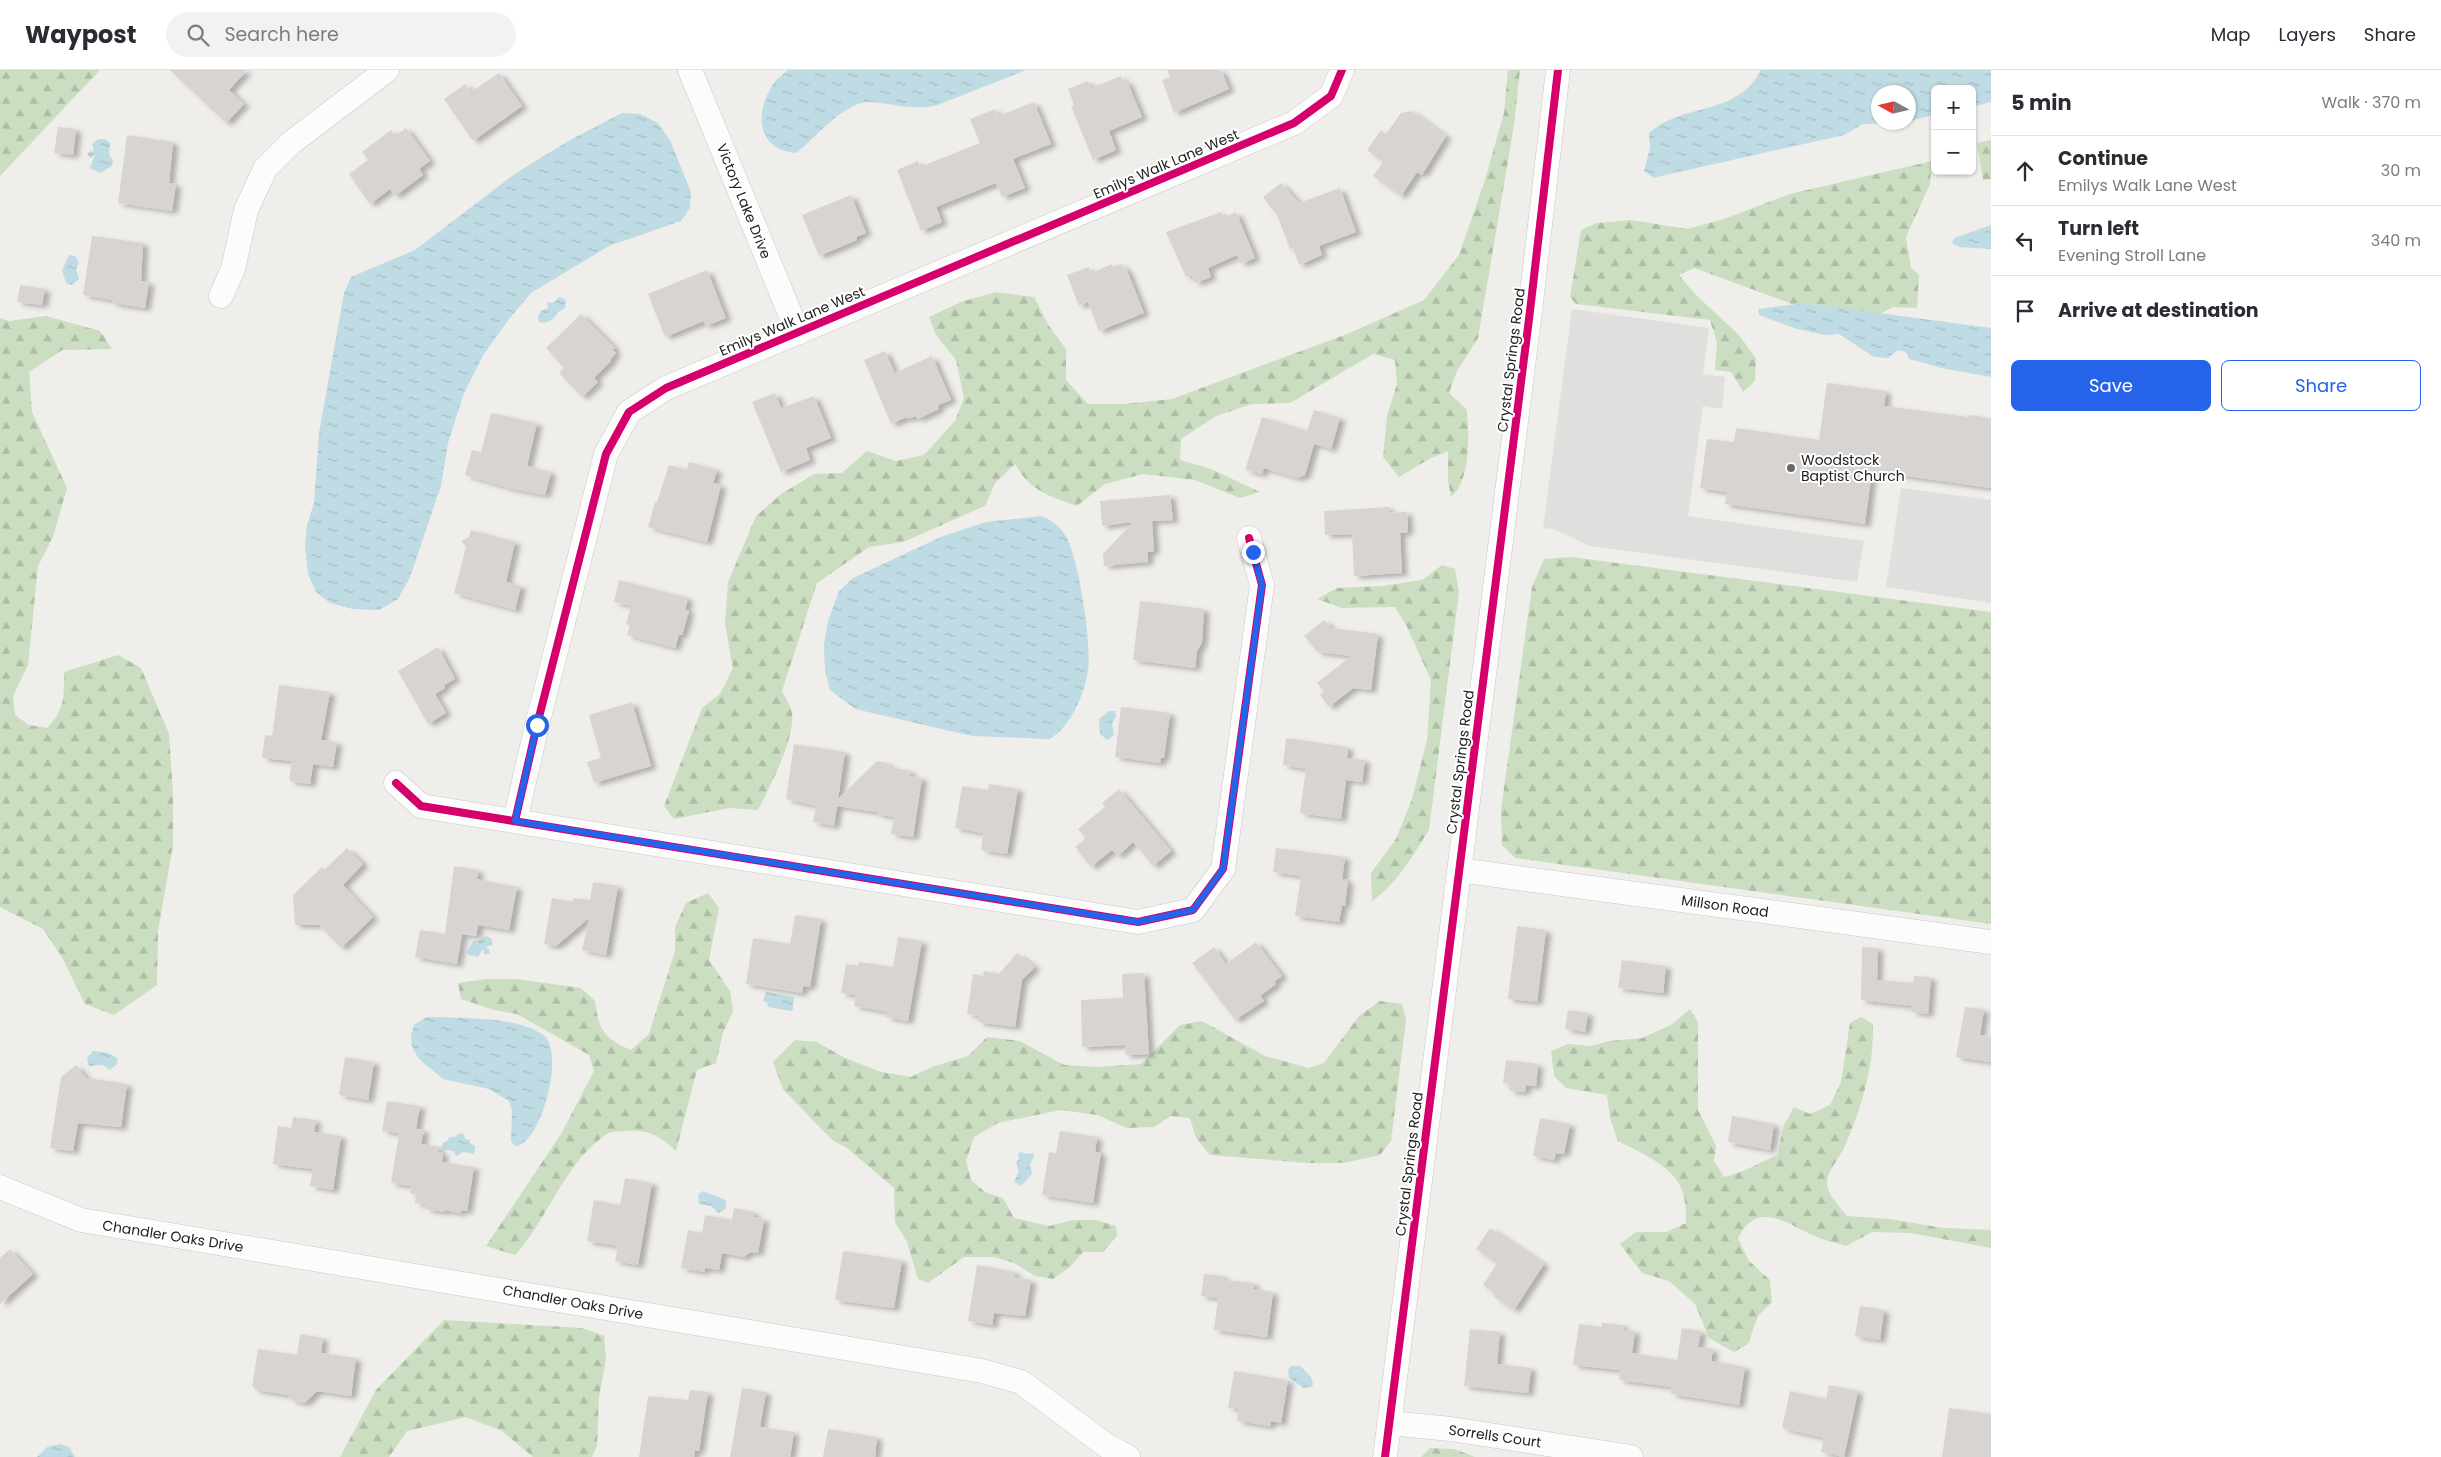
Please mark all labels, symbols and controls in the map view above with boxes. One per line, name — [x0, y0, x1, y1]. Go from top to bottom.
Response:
search box — [166, 12, 516, 57]
text: Waypost — [25, 18, 136, 51]
icon: search — [184, 21, 212, 49]
text: Search here — [224, 21, 339, 48]
text: Map — [2211, 22, 2251, 47]
text: Layers — [2279, 22, 2336, 47]
text: Share — [2364, 22, 2416, 47]
north arrow — [1871, 85, 1916, 130]
map controls — [1931, 85, 1976, 175]
button: + — [1931, 85, 1976, 130]
text: 5 min — [2011, 88, 2072, 117]
text: Walk · 370 m — [2321, 91, 2421, 114]
street label: Emilys Walk Lane West — [1090, 124, 1242, 204]
button: − — [1931, 130, 1976, 175]
street label: Victory Lake Drive — [712, 140, 776, 262]
text: Continue — [2058, 145, 2148, 172]
icon: ahead — [2011, 157, 2039, 185]
text: 30 m — [2381, 159, 2421, 182]
text: Emilys Walk Lane West — [2058, 174, 2237, 197]
text: Turn left — [2058, 215, 2139, 242]
icon: left — [2011, 227, 2039, 255]
text: 340 m — [2371, 229, 2421, 252]
text: Evening Stroll Lane — [2058, 244, 2206, 267]
street label: Emilys Walk Lane West — [716, 281, 868, 361]
street label: Crystal Springs Road — [1492, 287, 1530, 433]
icon: arrive — [2011, 297, 2039, 325]
text: Arrive at destination — [2058, 297, 2259, 324]
button: Save — [2011, 360, 2211, 411]
button: Share — [2221, 360, 2421, 411]
place label: Woodstock Baptist Church — [1801, 450, 1905, 486]
marker: Woodstock Baptist Church — [1785, 462, 1797, 474]
route end — [1242, 541, 1265, 564]
street label: Crystal Springs Road — [1441, 689, 1479, 835]
route start — [526, 714, 549, 737]
street label: Millson Road — [1680, 890, 1770, 922]
street label: Crystal Springs Road — [1390, 1091, 1428, 1237]
street label: Chandler Oaks Drive — [101, 1215, 245, 1257]
street label: Chandler Oaks Drive — [501, 1280, 645, 1324]
street label: Sorrells Court — [1447, 1420, 1543, 1452]

